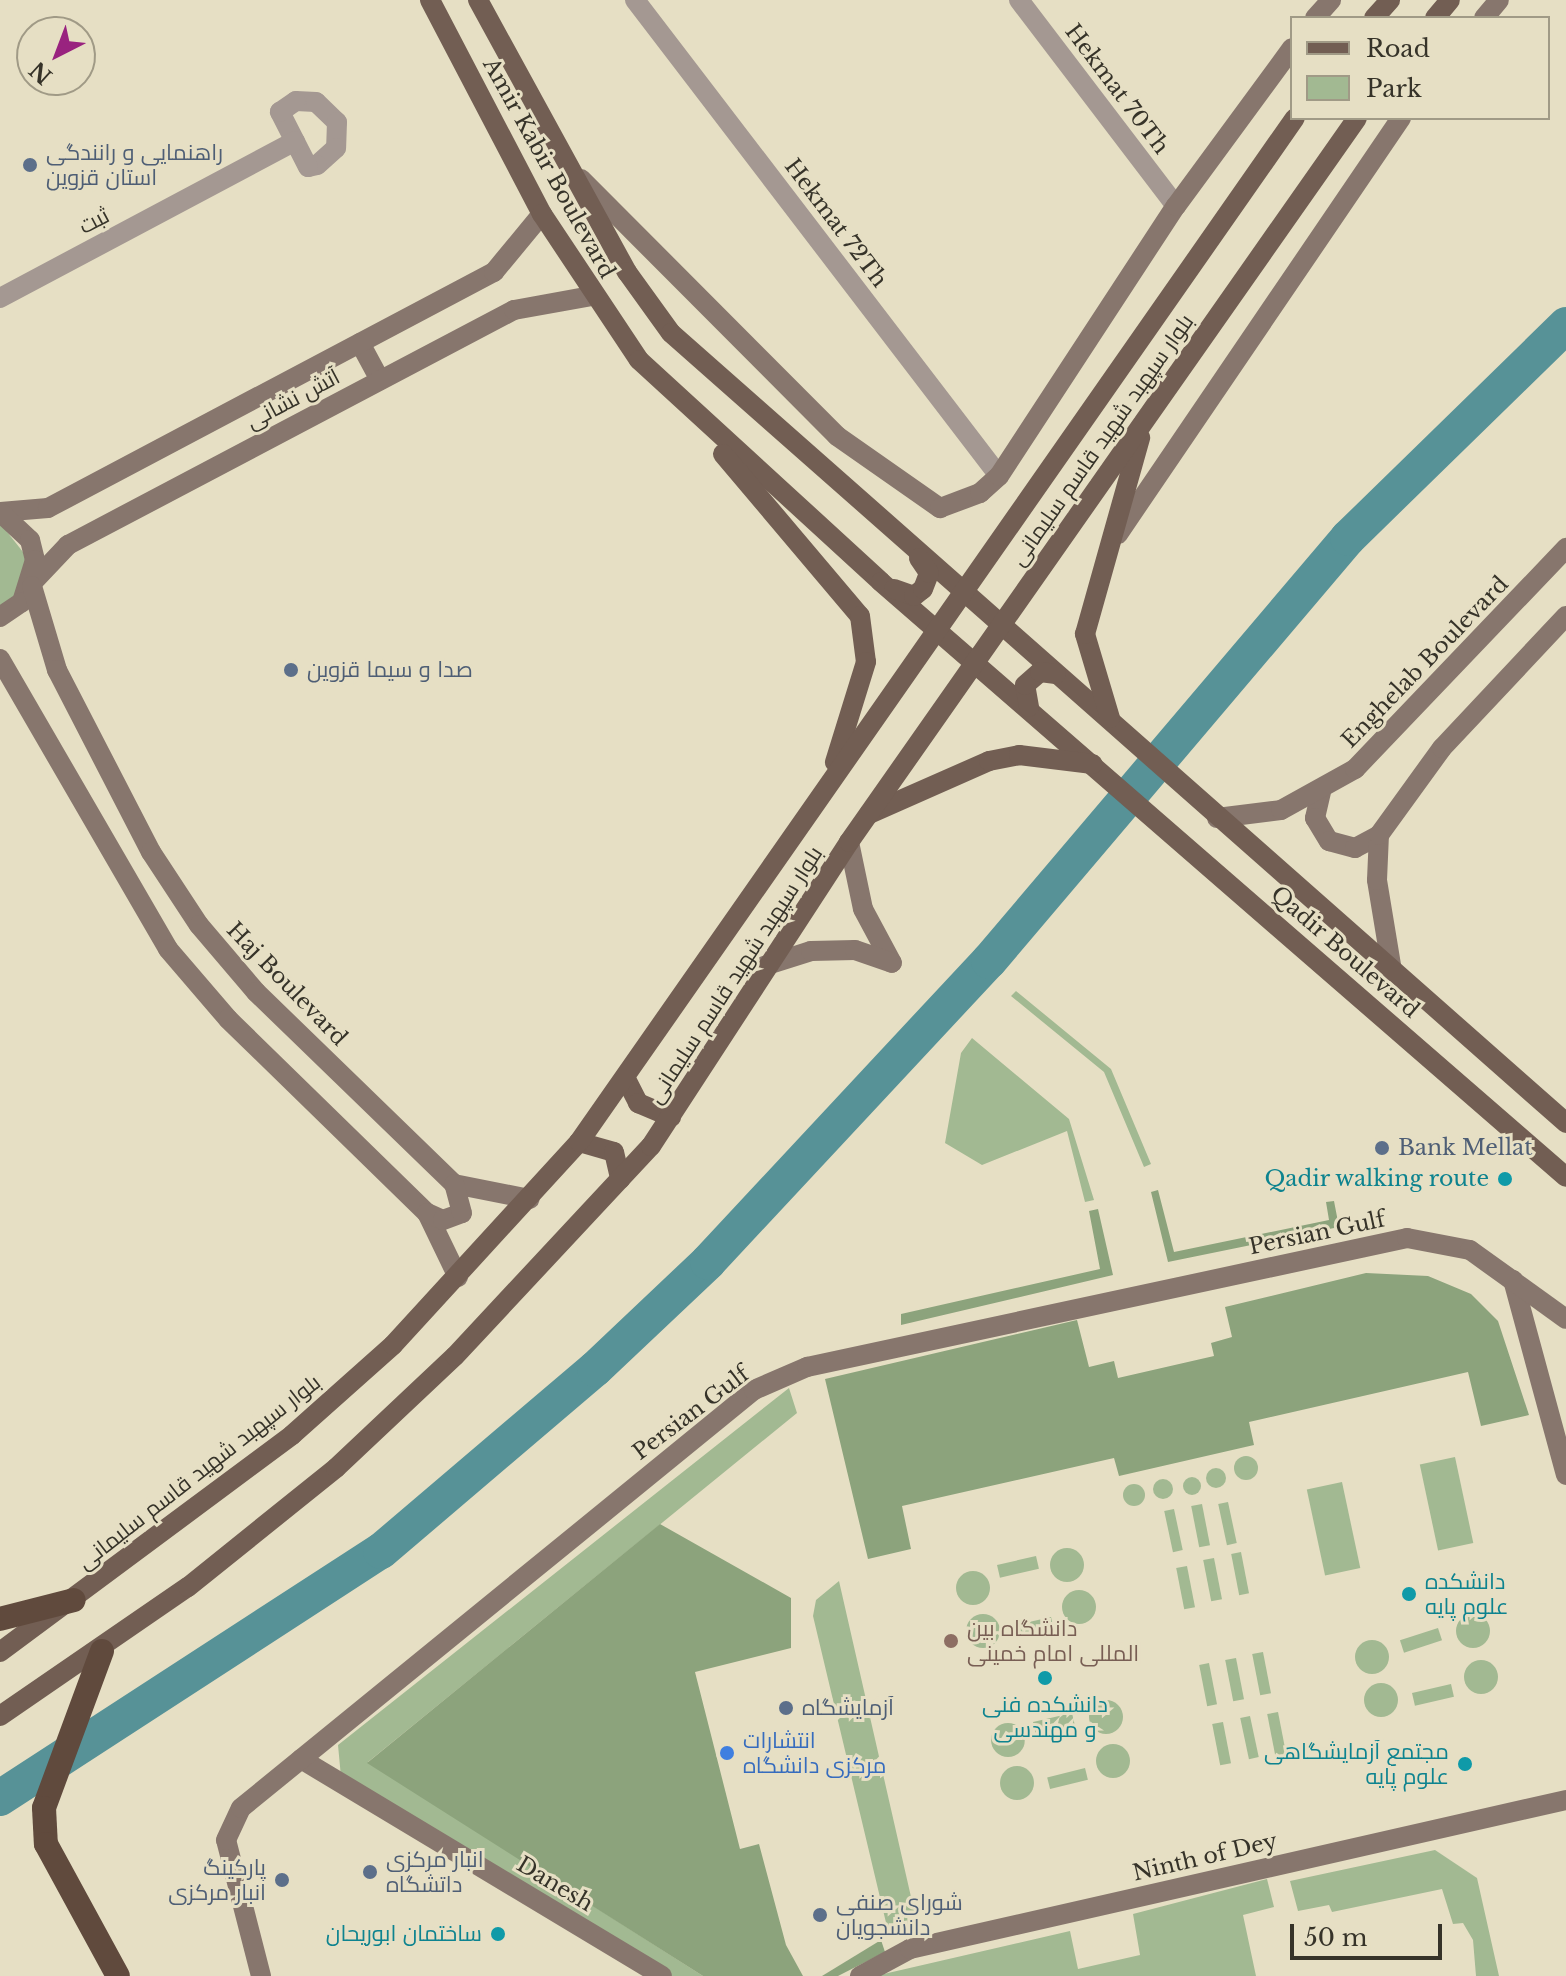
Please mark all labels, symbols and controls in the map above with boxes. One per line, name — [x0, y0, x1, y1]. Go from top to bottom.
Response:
north arrow — [16, 16, 96, 96]
legend — [1290, 16, 1550, 120]
street label: Hekmat 70Th — [1060, 19, 1174, 159]
text: Road — [1366, 34, 1430, 63]
street label: Amir Kabir Boulevard — [477, 53, 621, 283]
text: N — [24, 56, 58, 90]
text: Park — [1366, 74, 1422, 103]
place label: راهنمایی و رانندگی استان قزوین — [46, 139, 223, 190]
street label: Hekmat 72Th — [779, 154, 893, 292]
marker: راهنمایی و رانندگی استان قزوین — [21, 156, 39, 174]
street label: ثبت — [74, 202, 114, 240]
street label: بلوار سپهبد شهید قاسم سلیمانی — [1005, 309, 1199, 571]
street label: آتش نشانی — [242, 363, 344, 435]
street label: Enghelab Boulevard — [1336, 571, 1514, 753]
place label: صدا و سیما قزوین — [307, 657, 473, 683]
marker: صدا و سیما قزوین — [282, 661, 300, 679]
street label: بلوار سپهبد شهید قاسم سلیمانی — [642, 841, 828, 1109]
street label: Qadir Boulevard — [1265, 880, 1425, 1024]
street label: Haj Boulevard — [221, 917, 353, 1051]
place label: Bank Mellat — [1398, 1135, 1533, 1161]
marker: Bank Mellat — [1373, 1139, 1391, 1157]
place label: Qadir walking route — [1263, 1166, 1489, 1192]
marker: Qadir walking route — [1496, 1170, 1514, 1188]
street label: Persian Gulf — [1246, 1206, 1388, 1260]
street label: Persian Gulf — [628, 1361, 754, 1465]
street label: بلوار سپهبد شهید قاسم سلیمانی — [72, 1369, 326, 1575]
place label: دانشکده علوم پایه — [1425, 1568, 1509, 1620]
marker: دانشکده علوم پایه — [1400, 1585, 1418, 1603]
place label: دانشگاه بین المللی امام خمینی — [967, 1615, 1139, 1666]
marker: دانشگاه بین المللی امام خمینی — [942, 1632, 960, 1650]
marker: دانشکده فنی و مهندسی — [1036, 1669, 1054, 1687]
place label: دانشکده فنی و مهندسی — [982, 1691, 1108, 1742]
place label: آزمایشگاه — [802, 1695, 894, 1721]
marker: آزمایشگاه — [777, 1699, 795, 1717]
place label: انتشارات مرکزی دانشگاه — [743, 1727, 886, 1778]
place label: مجتمع آزمایشگاهی علوم پایه — [1264, 1738, 1449, 1790]
marker: انتشارات مرکزی دانشگاه — [718, 1744, 736, 1762]
marker: مجتمع آزمایشگاهی علوم پایه — [1456, 1755, 1474, 1773]
street label: Ninth of Dey — [1130, 1828, 1280, 1886]
place label: انبار مرکزی داتشگاه — [386, 1846, 484, 1898]
street label: Danesh — [512, 1851, 598, 1917]
place label: پارکینگ انبار مرکزی — [168, 1854, 266, 1906]
marker: انبار مرکزی داتشگاه — [361, 1863, 379, 1881]
marker: پارکینگ انبار مرکزی — [273, 1871, 291, 1889]
place label: شورای صنفی دانشجویان — [836, 1889, 963, 1940]
marker: شورای صنفی دانشجویان — [811, 1906, 829, 1924]
scale bar — [1294, 1908, 1446, 1958]
place label: ساختمان ابوریحان — [326, 1921, 482, 1947]
text: 50 m — [1304, 1923, 1367, 1952]
marker: ساختمان ابوریحان — [489, 1925, 507, 1943]

